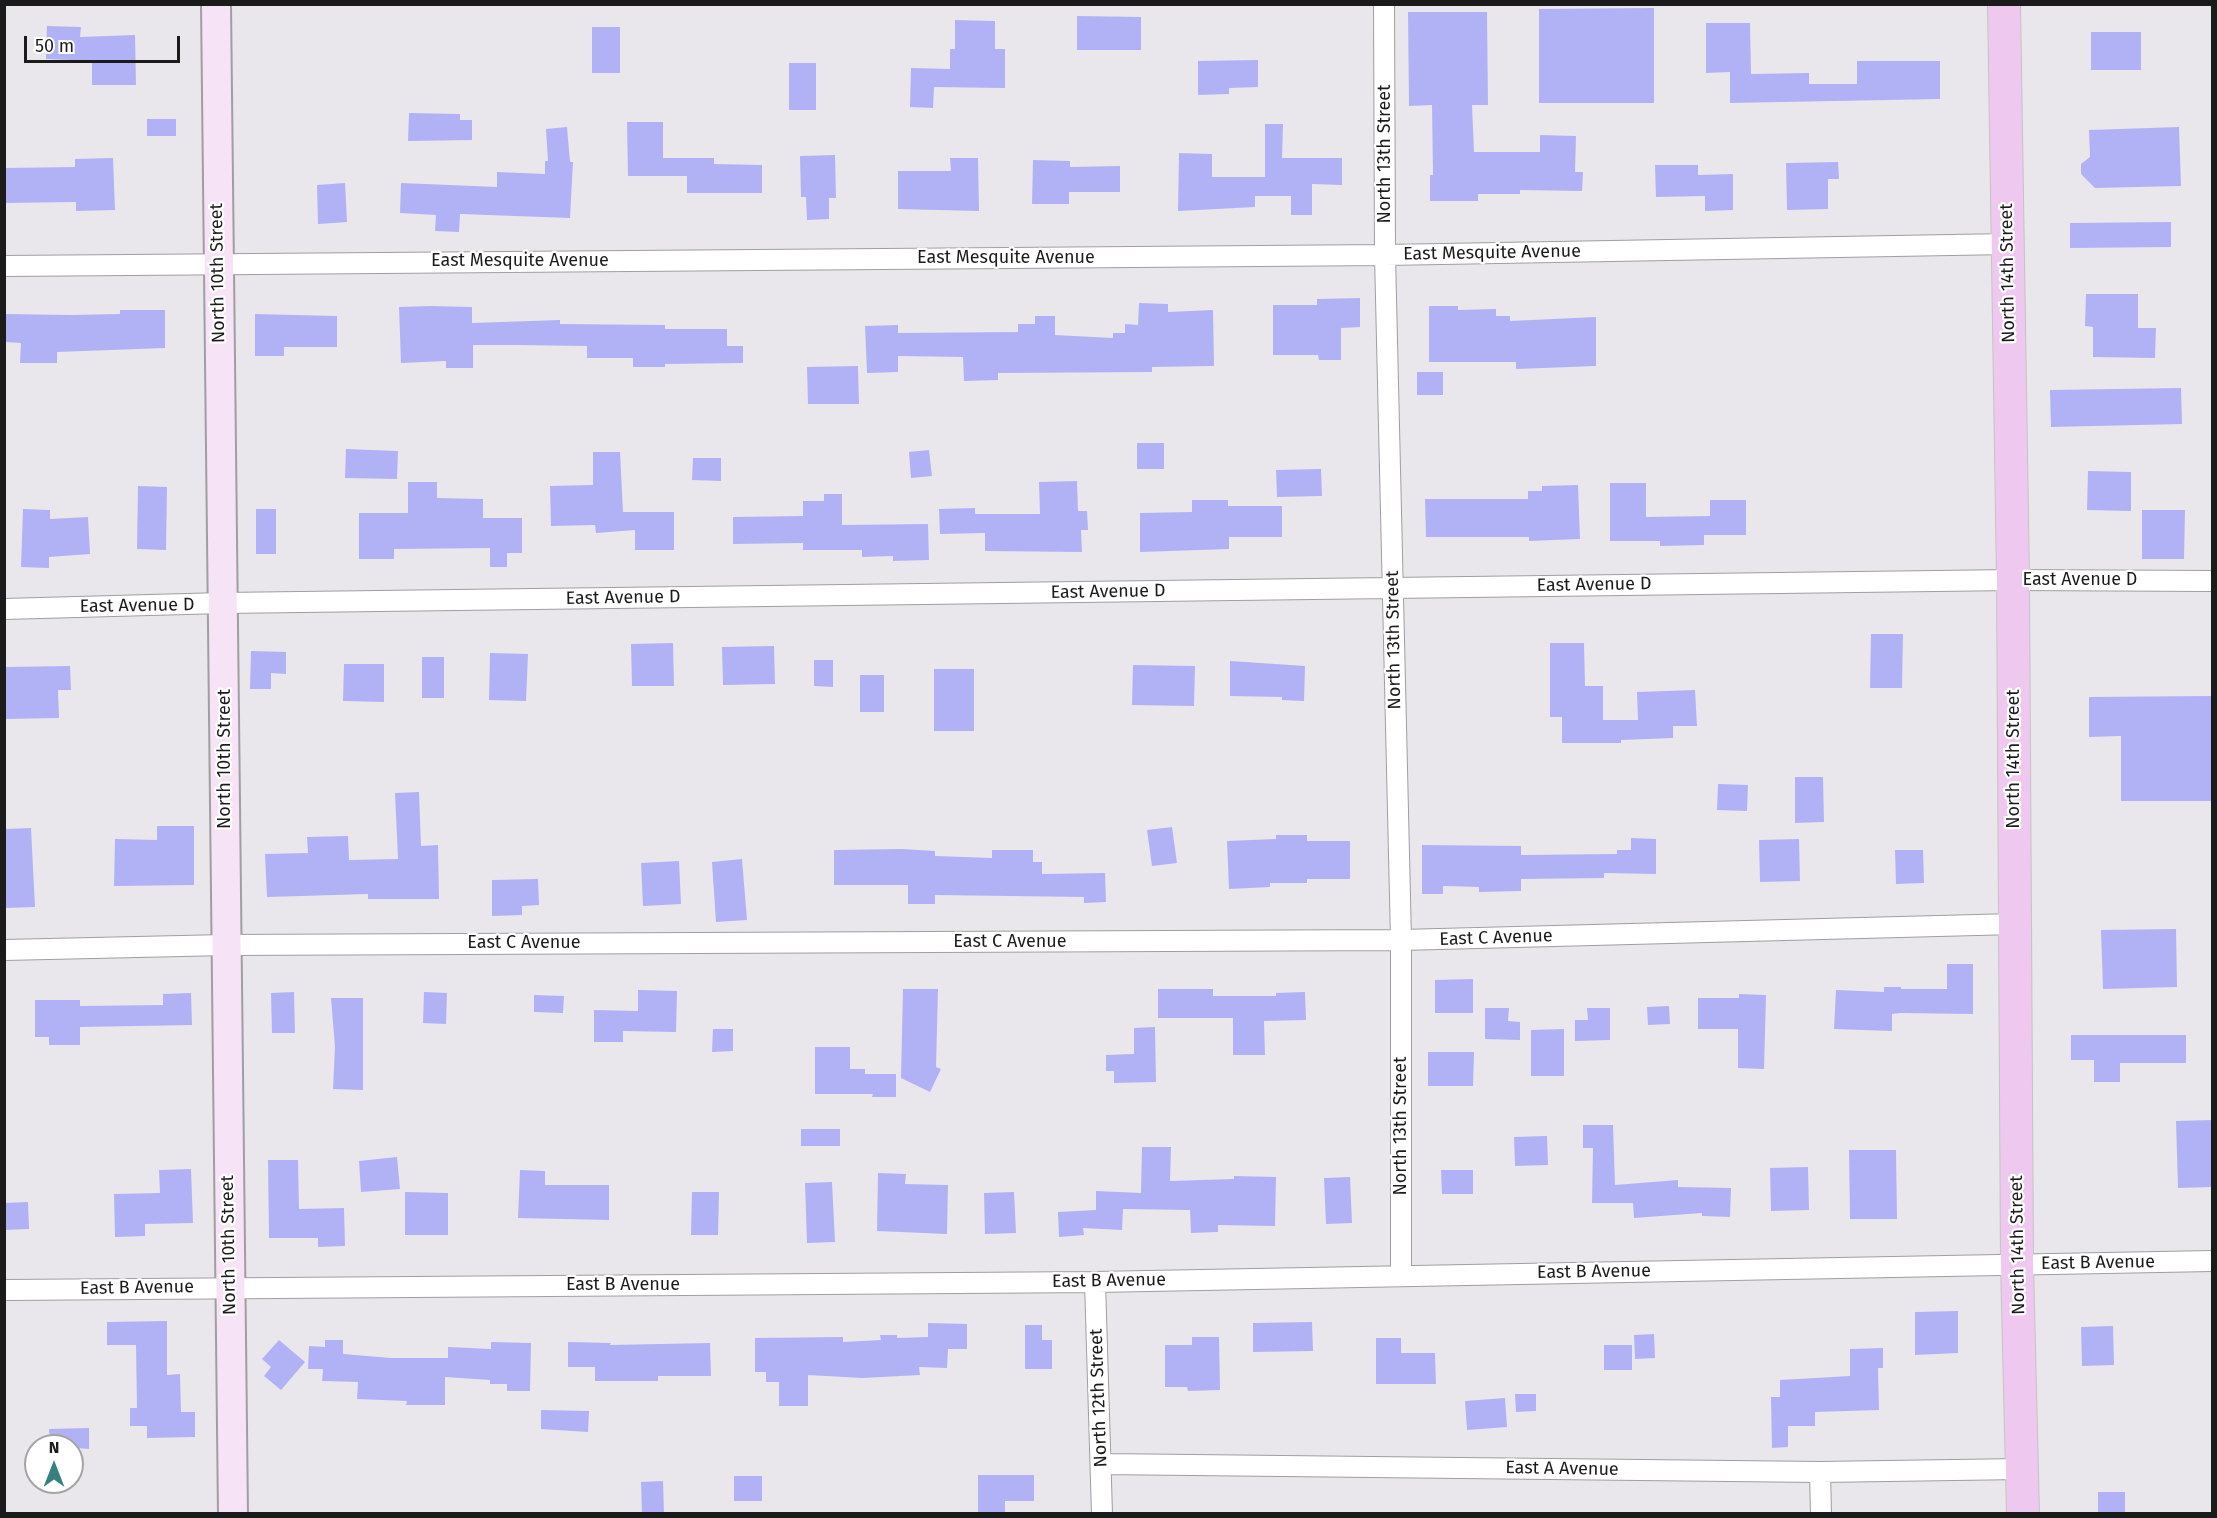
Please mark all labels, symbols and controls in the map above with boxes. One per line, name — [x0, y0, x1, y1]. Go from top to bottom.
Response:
scale bar — [27, 24, 183, 62]
text: 50 m — [35, 35, 74, 57]
street label: North 13th Street — [1374, 85, 1396, 223]
street label: North 10th Street — [206, 203, 230, 343]
street label: North 14th Street — [1996, 203, 2020, 343]
street label: East Mesquite Avenue — [1403, 241, 1581, 265]
street label: East Mesquite Avenue — [917, 247, 1095, 269]
street label: East Mesquite Avenue — [431, 250, 609, 272]
street label: East Avenue D — [2023, 569, 2137, 591]
street label: North 13th Street — [1382, 570, 1406, 710]
street label: East Avenue D — [1536, 573, 1652, 597]
street label: East Avenue D — [1050, 580, 1166, 604]
street label: East Avenue D — [565, 586, 681, 610]
street label: East Avenue D — [79, 594, 195, 618]
street label: North 10th Street — [214, 689, 236, 829]
street label: North 14th Street — [2003, 689, 2025, 829]
street label: East C Avenue — [1439, 925, 1553, 951]
street label: East C Avenue — [953, 931, 1067, 953]
street label: East C Avenue — [467, 932, 581, 954]
street label: North 13th Street — [1390, 1057, 1412, 1195]
street label: North 10th Street — [217, 1175, 241, 1315]
street label: North 14th Street — [2006, 1175, 2030, 1315]
street label: East B Avenue — [2041, 1251, 2155, 1275]
street label: East B Avenue — [1537, 1260, 1651, 1284]
street label: East B Avenue — [1052, 1269, 1166, 1293]
street label: East B Avenue — [566, 1274, 680, 1296]
street label: East B Avenue — [80, 1276, 194, 1300]
street label: North 12th Street — [1086, 1328, 1112, 1468]
north arrow — [24, 1434, 84, 1494]
text: N — [49, 1438, 59, 1457]
street label: East A Avenue — [1505, 1457, 1619, 1481]

